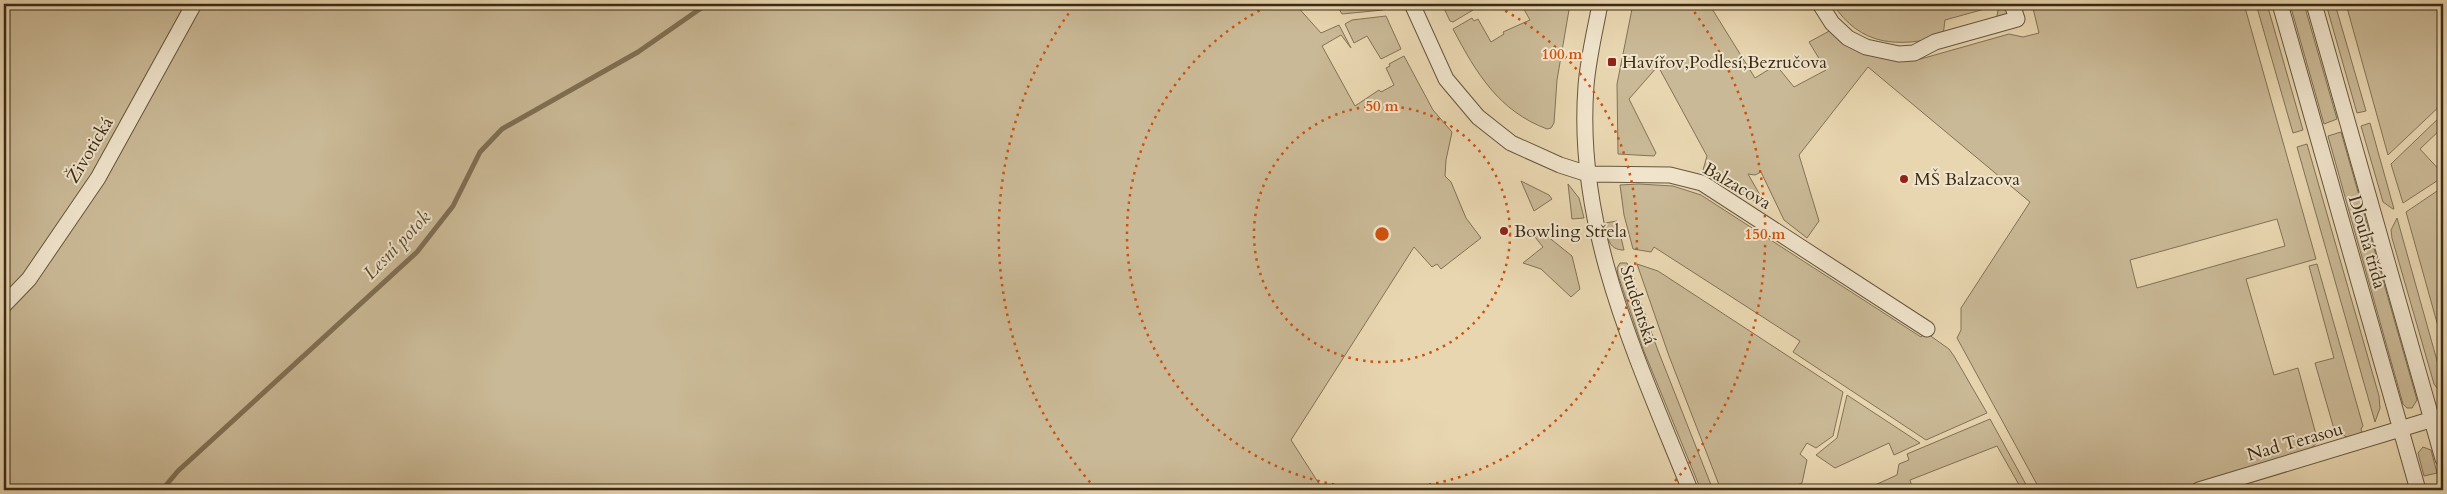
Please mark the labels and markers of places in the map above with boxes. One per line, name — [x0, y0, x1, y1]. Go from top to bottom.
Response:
place label: Havířov,Podlesí,Bezručova — [1622, 50, 1827, 75]
marker: Havířov,Podlesí,Bezručova — [1606, 56, 1618, 68]
place label: MŠ Balzacova — [1914, 167, 2020, 192]
marker: MŠ Balzacova — [1898, 173, 1910, 185]
place label: Bowling Střela — [1514, 219, 1627, 244]
centre of rings — [1373, 225, 1391, 243]
marker: Bowling Střela — [1498, 225, 1510, 237]

